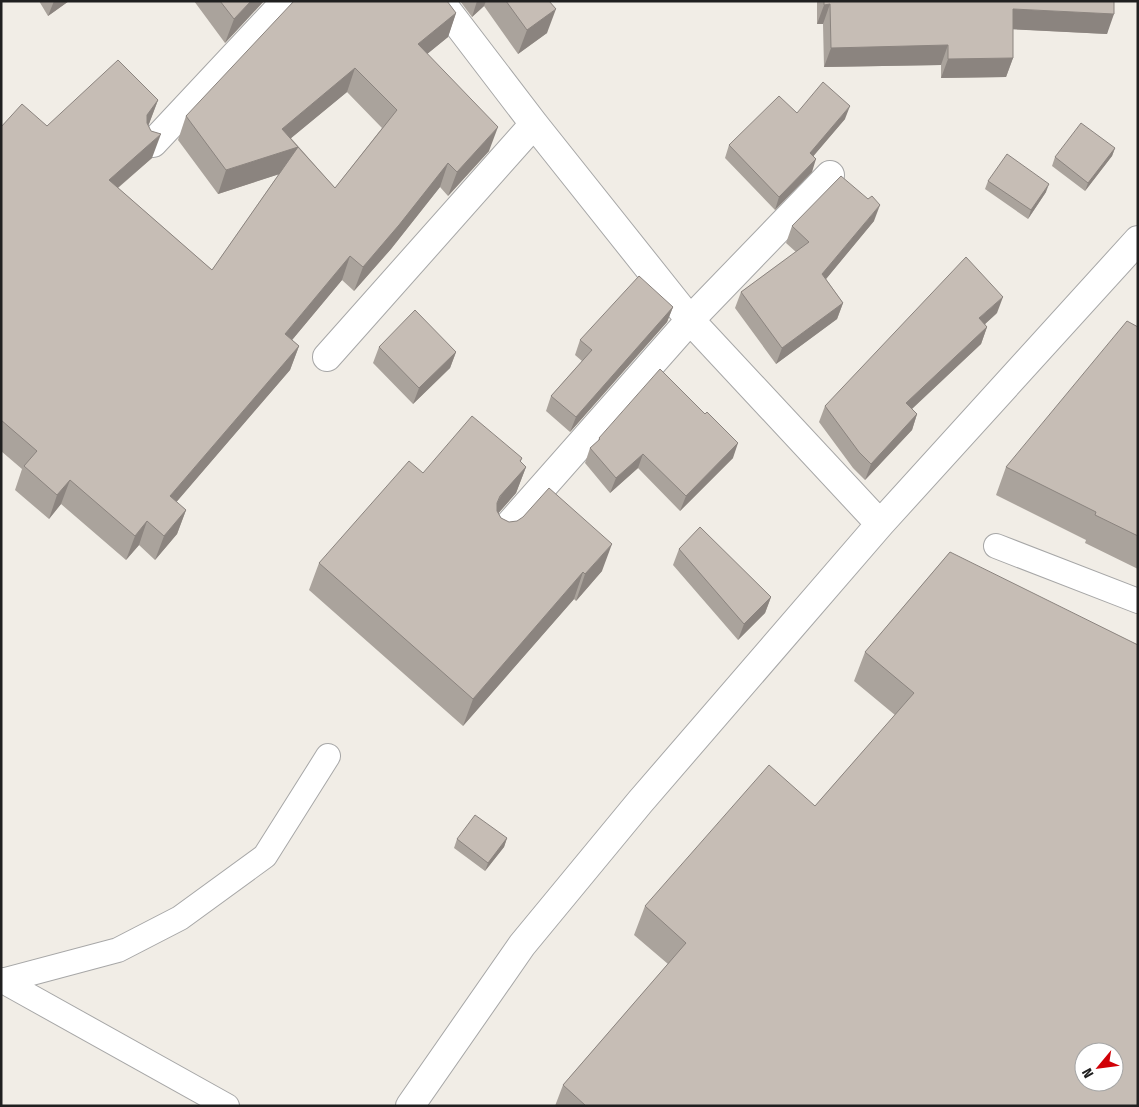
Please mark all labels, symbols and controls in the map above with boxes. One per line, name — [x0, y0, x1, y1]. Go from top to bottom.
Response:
north arrow — [1074, 1042, 1124, 1092]
text: N — [1079, 1065, 1098, 1081]

